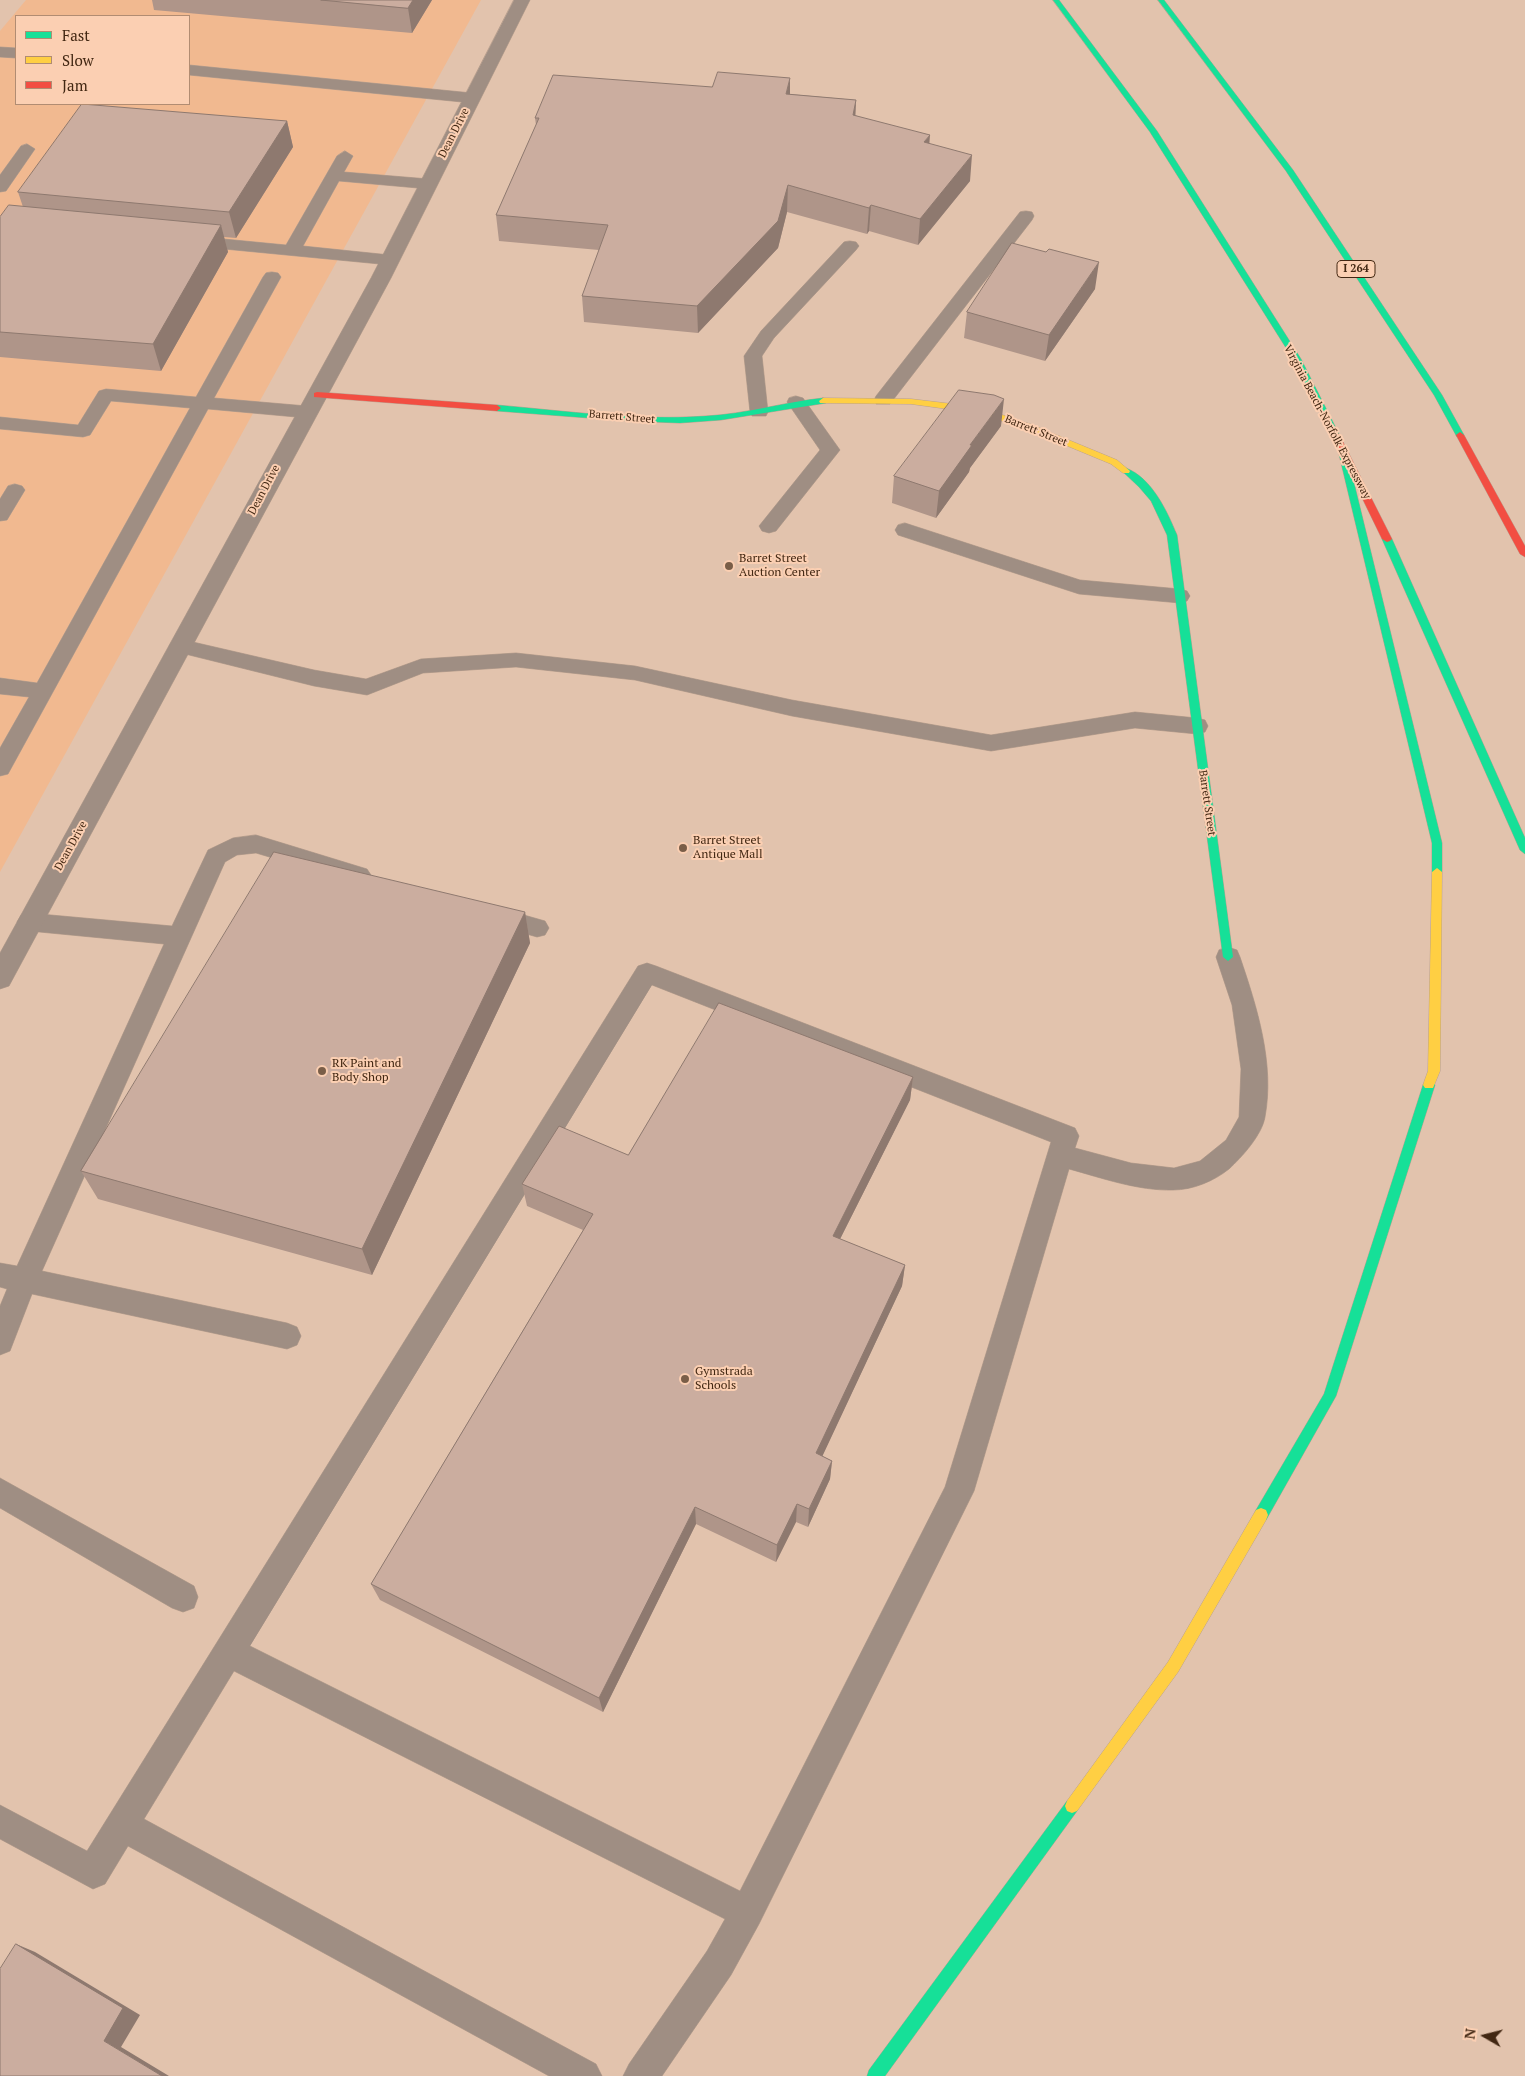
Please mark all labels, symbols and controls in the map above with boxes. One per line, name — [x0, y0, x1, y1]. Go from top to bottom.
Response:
legend — [15, 15, 190, 105]
text: Fast — [62, 25, 90, 45]
text: Slow — [62, 50, 94, 70]
text: Jam — [62, 75, 88, 95]
street label: Dean Drive — [436, 106, 472, 160]
road number: I 264 — [1337, 260, 1375, 278]
street label: Virginia Beach-Norfolk Expressway — [1281, 343, 1373, 501]
street label: Barrett Street — [588, 408, 656, 426]
street label: Barrett Street — [1003, 412, 1069, 450]
street label: Dean Drive — [245, 463, 283, 517]
place label: Barret Street Auction Center — [739, 552, 820, 580]
marker: Barret Street Auction Center — [723, 560, 735, 572]
street label: Barrett Street — [1196, 769, 1218, 837]
street label: Dean Drive — [52, 819, 90, 873]
place label: Barret Street Antique Mall — [693, 834, 762, 862]
marker: Barret Street Antique Mall — [677, 842, 689, 854]
place label: RK Paint and Body Shop — [332, 1057, 401, 1085]
marker: RK Paint and Body Shop — [316, 1065, 328, 1077]
place label: Gymstrada Schools — [695, 1365, 753, 1393]
marker: Gymstrada Schools — [679, 1373, 691, 1385]
north arrow — [1460, 2011, 1510, 2061]
text: N — [1460, 2027, 1480, 2040]

